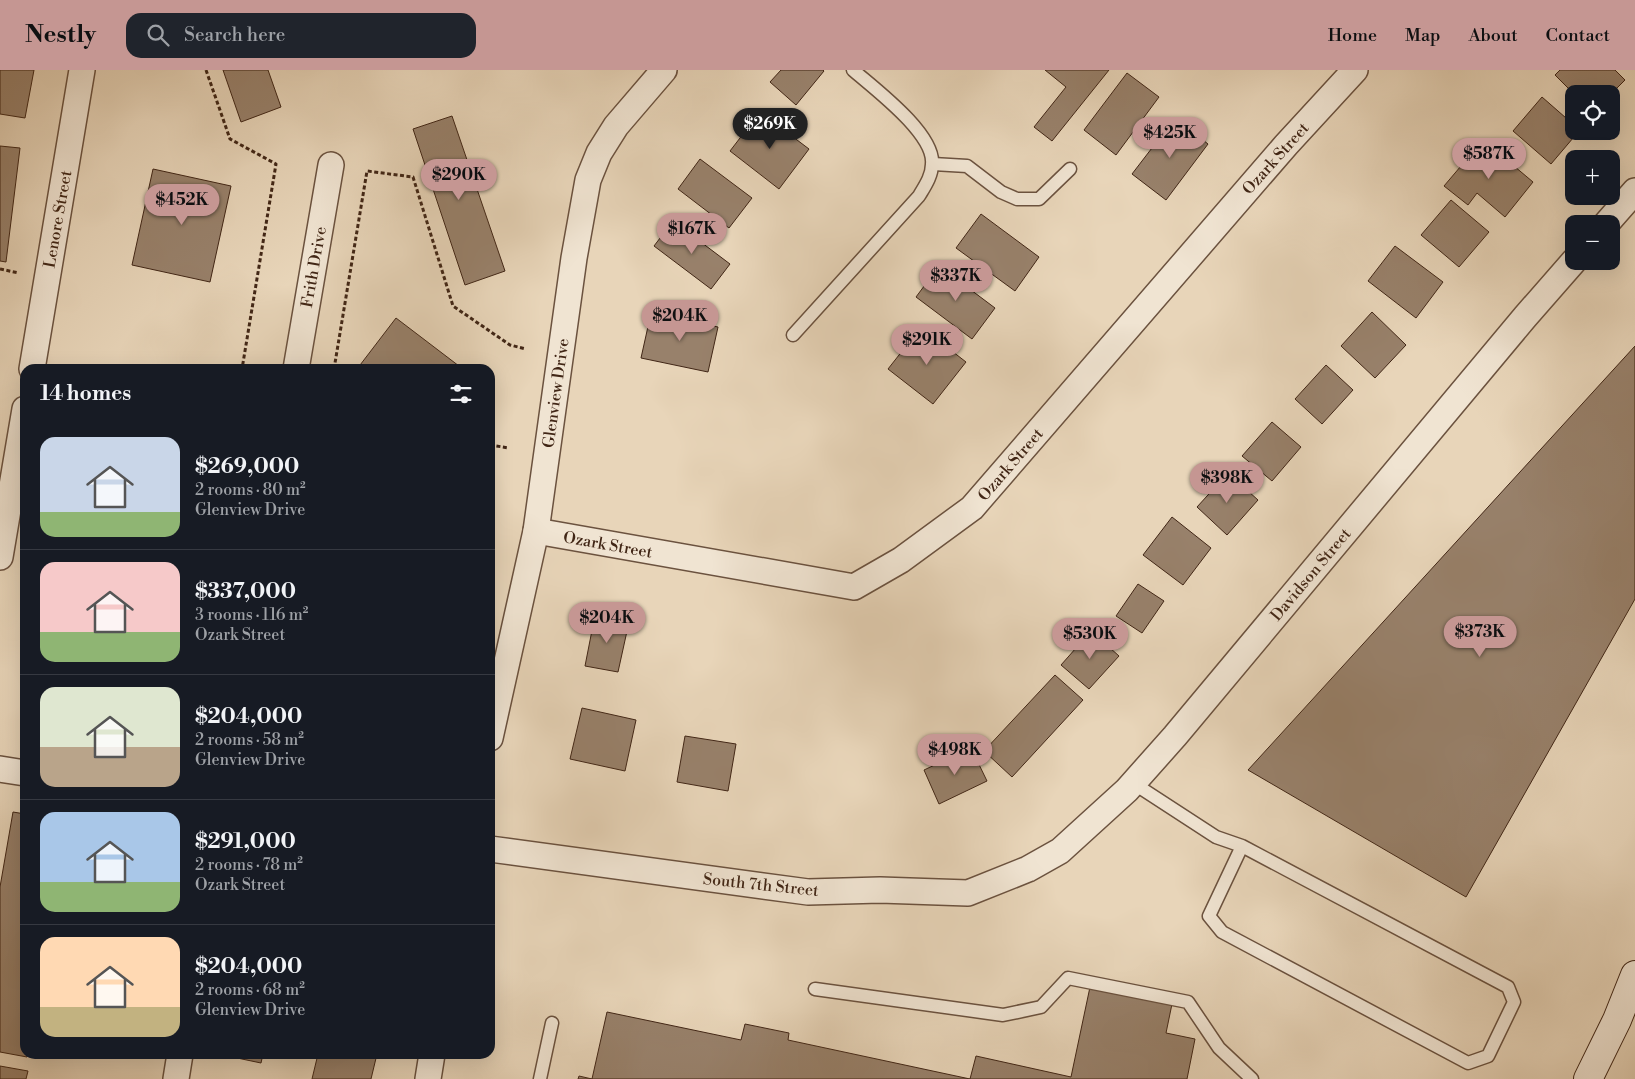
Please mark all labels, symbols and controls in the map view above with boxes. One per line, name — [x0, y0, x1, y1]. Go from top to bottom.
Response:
search box — [126, 13, 476, 58]
text: Nestly — [25, 20, 96, 50]
icon: search — [144, 21, 172, 49]
text: Search here — [184, 23, 285, 47]
text: Home — [1328, 24, 1377, 47]
text: Map — [1405, 24, 1441, 47]
text: About — [1469, 24, 1518, 47]
text: Contact — [1546, 24, 1610, 47]
map controls — [1565, 85, 1620, 270]
button: locate — [1565, 85, 1620, 140]
pin: $269K — [735, 108, 805, 150]
text: $269K — [744, 114, 796, 134]
pin: $425K — [1135, 116, 1205, 159]
street label: Ozark Street — [1238, 118, 1314, 199]
text: $425K — [1143, 123, 1197, 143]
pin: $587K — [1454, 138, 1524, 180]
text: $587K — [1463, 144, 1515, 164]
button: + — [1565, 150, 1620, 205]
pin: $290K — [424, 158, 494, 201]
text: $290K — [432, 165, 486, 185]
street label: Lenore Street — [40, 168, 76, 270]
pin: $452K — [147, 184, 217, 226]
text: $452K — [155, 190, 209, 210]
pin: $167K — [657, 212, 727, 255]
button: − — [1565, 215, 1620, 270]
text: $167K — [668, 219, 716, 239]
street label: Frith Drive — [297, 225, 331, 309]
pin: $337K — [921, 260, 991, 302]
text: $337K — [931, 266, 981, 286]
pin: $204K — [645, 300, 715, 342]
text: $204K — [653, 306, 707, 326]
pin: $291K — [892, 324, 962, 366]
text: $291K — [902, 330, 952, 350]
street label: Glenview Drive — [538, 337, 574, 449]
icon: filters — [447, 380, 475, 408]
text: 14 homes — [40, 381, 131, 407]
street label: Ozark Street — [974, 424, 1048, 505]
text: $269,000 — [195, 454, 299, 480]
icon: home — [80, 457, 140, 517]
pin: $398K — [1192, 462, 1262, 504]
text: $398K — [1201, 468, 1253, 488]
text: 2 rooms · 80 m² — [195, 480, 306, 500]
text: Glenview Drive — [195, 500, 305, 520]
street label: Davidson Street — [1266, 524, 1356, 625]
street label: Ozark Street — [562, 527, 654, 563]
text: $337,000 — [195, 579, 296, 605]
icon: home — [80, 582, 140, 642]
pin: $204K — [572, 602, 642, 644]
text: 3 rooms · 116 m² — [195, 605, 308, 625]
text: $204K — [580, 608, 634, 628]
pin: $373K — [1445, 616, 1515, 658]
pin: $530K — [1055, 618, 1125, 660]
text: $373K — [1455, 622, 1505, 642]
text: $530K — [1063, 624, 1117, 644]
text: Ozark Street — [195, 625, 285, 645]
text: $204,000 — [195, 704, 302, 730]
icon: home — [80, 707, 140, 767]
text: 2 rooms · 58 m² — [195, 730, 304, 750]
pin: $498K — [920, 734, 990, 776]
text: $498K — [928, 740, 982, 760]
text: Glenview Drive — [195, 750, 305, 770]
text: $291,000 — [195, 829, 296, 855]
icon: home — [80, 832, 140, 892]
text: 2 rooms · 78 m² — [195, 855, 303, 875]
street label: South 7th Street — [702, 869, 820, 901]
text: Ozark Street — [195, 875, 285, 895]
text: $204,000 — [195, 954, 302, 980]
icon: home — [80, 957, 140, 1017]
text: 2 rooms · 68 m² — [195, 980, 305, 1000]
text: Glenview Drive — [195, 1000, 305, 1020]

